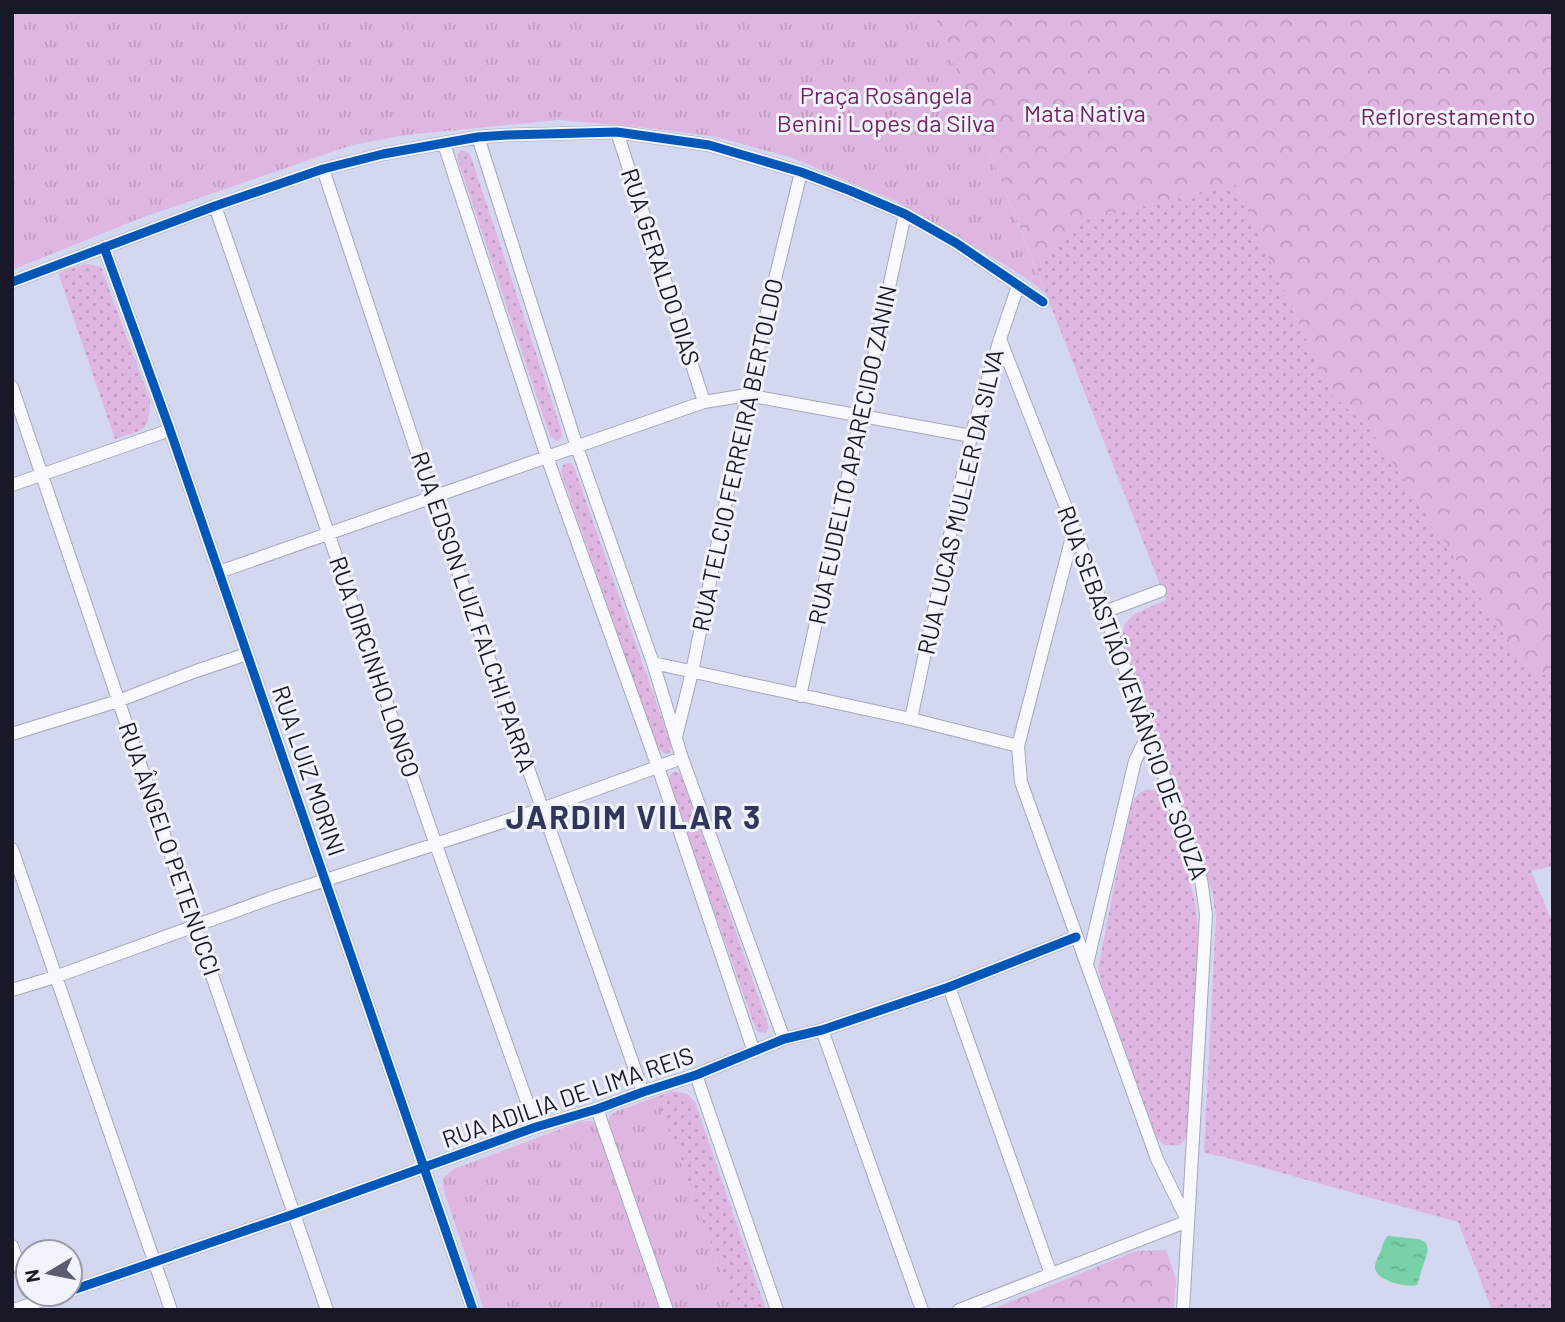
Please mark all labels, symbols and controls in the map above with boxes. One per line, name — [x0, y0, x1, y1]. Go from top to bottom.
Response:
park label: Praça Rosângela Benini Lopes da Silva — [777, 80, 995, 137]
park label: Mata Nativa — [1024, 98, 1146, 127]
park label: Reflorestamento — [1360, 101, 1536, 130]
street label: RUA GERALDO DIAS — [616, 164, 707, 369]
street label: RUA TELCIO FERREIRA BERTOLDO — [685, 276, 788, 634]
street label: RUA EUDELTO APARECIDO ZANIN — [801, 282, 902, 627]
street label: RUA LUCAS MULLER DA SILVA — [910, 346, 1009, 657]
street label: RUA EDSON LUIZ FALCHI PARRA — [406, 447, 543, 776]
street label: RUA SEBASTIÃO VENÂNCIO DE SOUZA — [1052, 502, 1215, 883]
street label: RUA DIRCINHO LONGO — [324, 552, 427, 781]
street label: RUA LUIZ MORINI — [267, 682, 352, 859]
street label: RUA ÂNGELO PETENUCCI — [113, 718, 228, 979]
district label: JARDIM VILAR 3 — [506, 797, 762, 835]
street label: RUA ADILIA DE LIMA REIS — [438, 1040, 697, 1153]
north arrow — [14, 1238, 84, 1308]
text: N — [19, 1268, 44, 1284]

